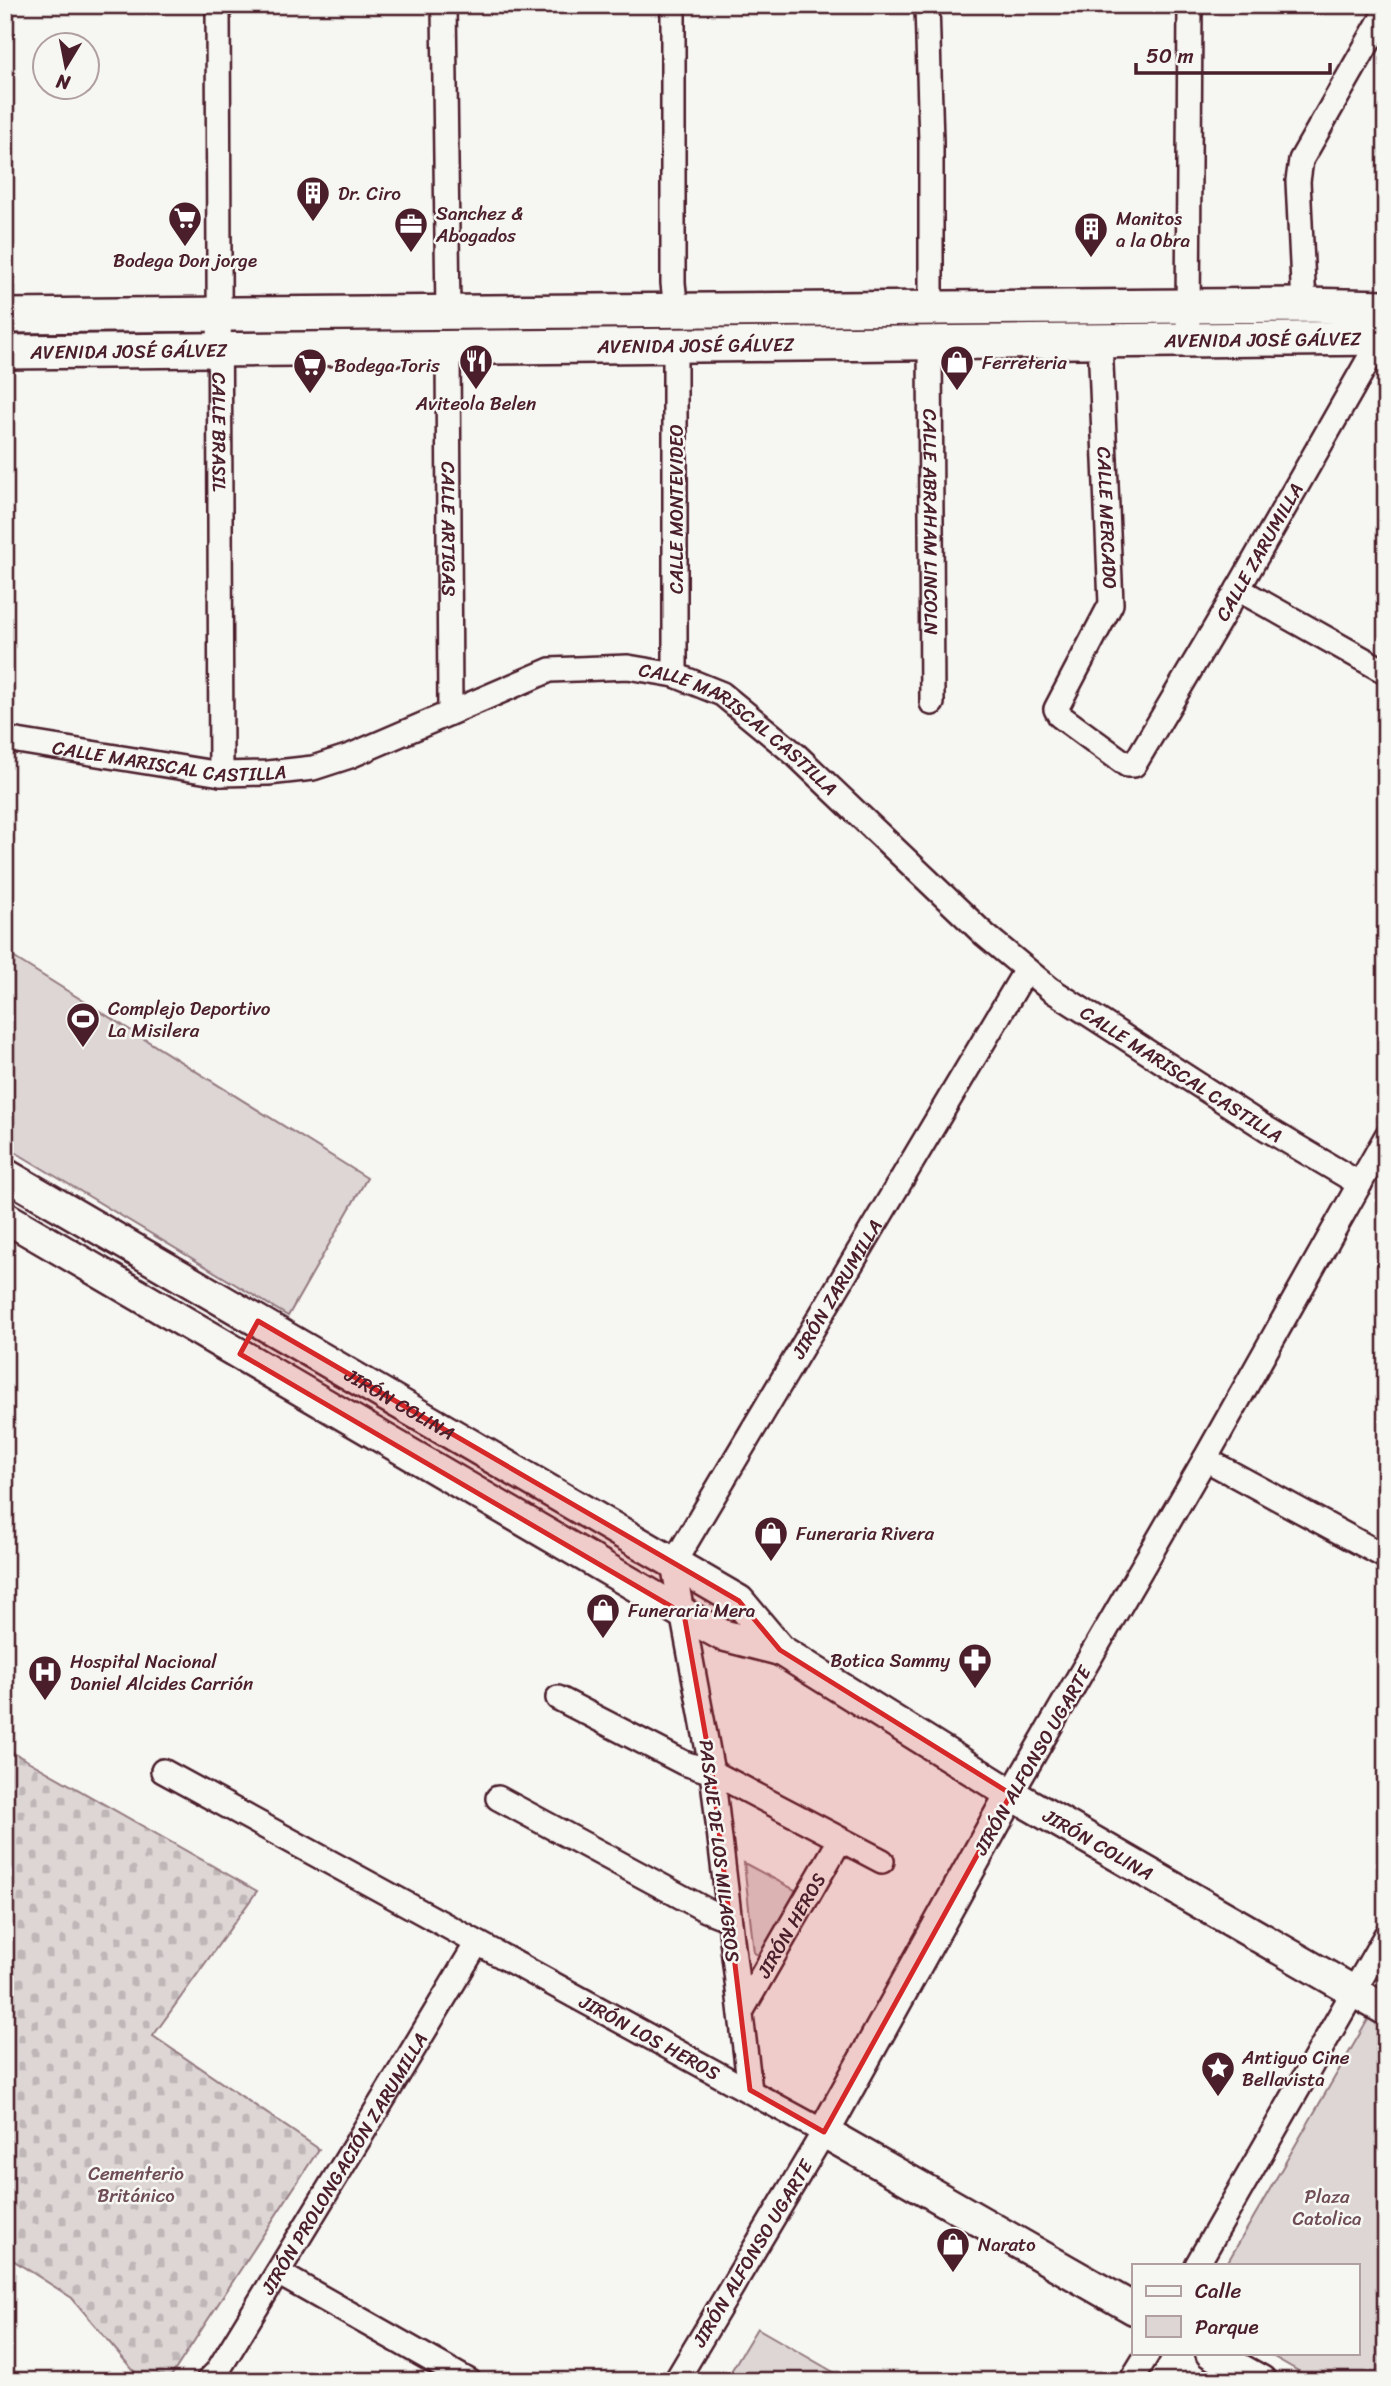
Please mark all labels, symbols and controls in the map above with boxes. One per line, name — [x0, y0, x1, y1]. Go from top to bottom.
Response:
north arrow — [32, 32, 102, 102]
scale bar — [1136, 32, 1330, 76]
text: 50 m — [1146, 37, 1194, 75]
text: N — [53, 65, 73, 100]
building icon: Dr. Ciro — [294, 174, 332, 223]
place label: Dr. Ciro — [338, 177, 401, 210]
place label: Sanchez & Abogados — [435, 197, 523, 252]
supermarket icon: Bodega Don jorge — [166, 199, 204, 248]
place label: Manitos a la Obra — [1116, 202, 1191, 257]
office icon: Sanchez & Abogados — [392, 205, 430, 254]
building icon: Manitos a la Obra — [1072, 210, 1110, 259]
place label: Bodega Don jorge — [113, 244, 257, 277]
street label: AVENIDA JOSÉ GÁLVEZ — [1163, 322, 1362, 357]
street label: AVENIDA JOSÉ GÁLVEZ — [596, 328, 795, 363]
street label: AVENIDA JOSÉ GÁLVEZ — [29, 334, 228, 369]
restaurant icon: Aviteola Belen — [457, 342, 495, 391]
shop icon: Ferreteria — [938, 343, 976, 392]
supermarket icon: Bodega Toris — [291, 346, 329, 395]
place label: Ferreteria — [982, 346, 1067, 379]
place label: Bodega Toris — [334, 349, 440, 382]
street label: CALLE BRASIL — [202, 372, 236, 492]
place label: Aviteola Belen — [415, 387, 536, 420]
street label: CALLE ABRAHAM LINCOLN — [913, 409, 948, 635]
street label: CALLE MONTEVIDEO — [660, 424, 693, 594]
street label: CALLE MERCADO — [1087, 446, 1126, 590]
street label: CALLE ARTIGAS — [432, 461, 465, 597]
street label: CALLE ZARUMILLA — [1206, 477, 1312, 628]
street label: CALLE MARISCAL CASTILLA — [636, 653, 845, 804]
street label: CALLE MARISCAL CASTILLA — [50, 731, 288, 792]
place label: Complejo Deportivo La Misilera — [108, 992, 271, 1047]
street label: CALLE MARISCAL CASTILLA — [1073, 996, 1289, 1152]
sports icon: Complejo Deportivo La Misilera — [64, 1000, 102, 1049]
street label: JIRÓN ZARUMILLA — [782, 1213, 891, 1366]
street label: JIRÓN COLINA — [337, 1358, 461, 1449]
shop icon: Funeraria Rivera — [752, 1514, 790, 1563]
place label: Funeraria Rivera — [796, 1517, 935, 1550]
shop icon: Funeraria Mera — [584, 1591, 622, 1640]
place label: Funeraria Mera — [628, 1594, 756, 1627]
pharmacy icon: Botica Sammy — [956, 1641, 994, 1690]
place label: Botica Sammy — [830, 1644, 950, 1677]
place label: Hospital Nacional Daniel Alcides Carrión — [70, 1645, 253, 1700]
hospital icon: Hospital Nacional Daniel Alcides Carrión — [26, 1653, 64, 1702]
street label: JIRÓN ALFONSO UGARTE — [964, 1658, 1101, 1862]
street label: PASAJE DE LOS MILAGROS — [689, 1738, 750, 1964]
street label: JIRÓN COLINA — [1036, 1799, 1160, 1890]
street label: JIRÓN HEROS — [747, 1867, 835, 1985]
street label: JIRÓN LOS HEROS — [572, 1985, 726, 2089]
street label: JIRÓN PROLONGACIÓN ZARUMILLA — [251, 2026, 437, 2302]
place label: Antiguo Cine Bellavista — [1241, 2041, 1350, 2096]
place icon: Antiguo Cine Bellavista — [1199, 2049, 1237, 2098]
street label: JIRÓN ALFONSO UGARTE — [683, 2152, 822, 2354]
park label: Cementerio Británico — [88, 2157, 184, 2212]
park label: Plaza Catolica — [1292, 2180, 1362, 2235]
shop icon: Narato — [934, 2225, 972, 2274]
place label: Narato — [978, 2228, 1036, 2261]
legend — [1132, 2264, 1360, 2354]
text: Calle — [1195, 2272, 1242, 2310]
text: Parque — [1195, 2308, 1259, 2346]

